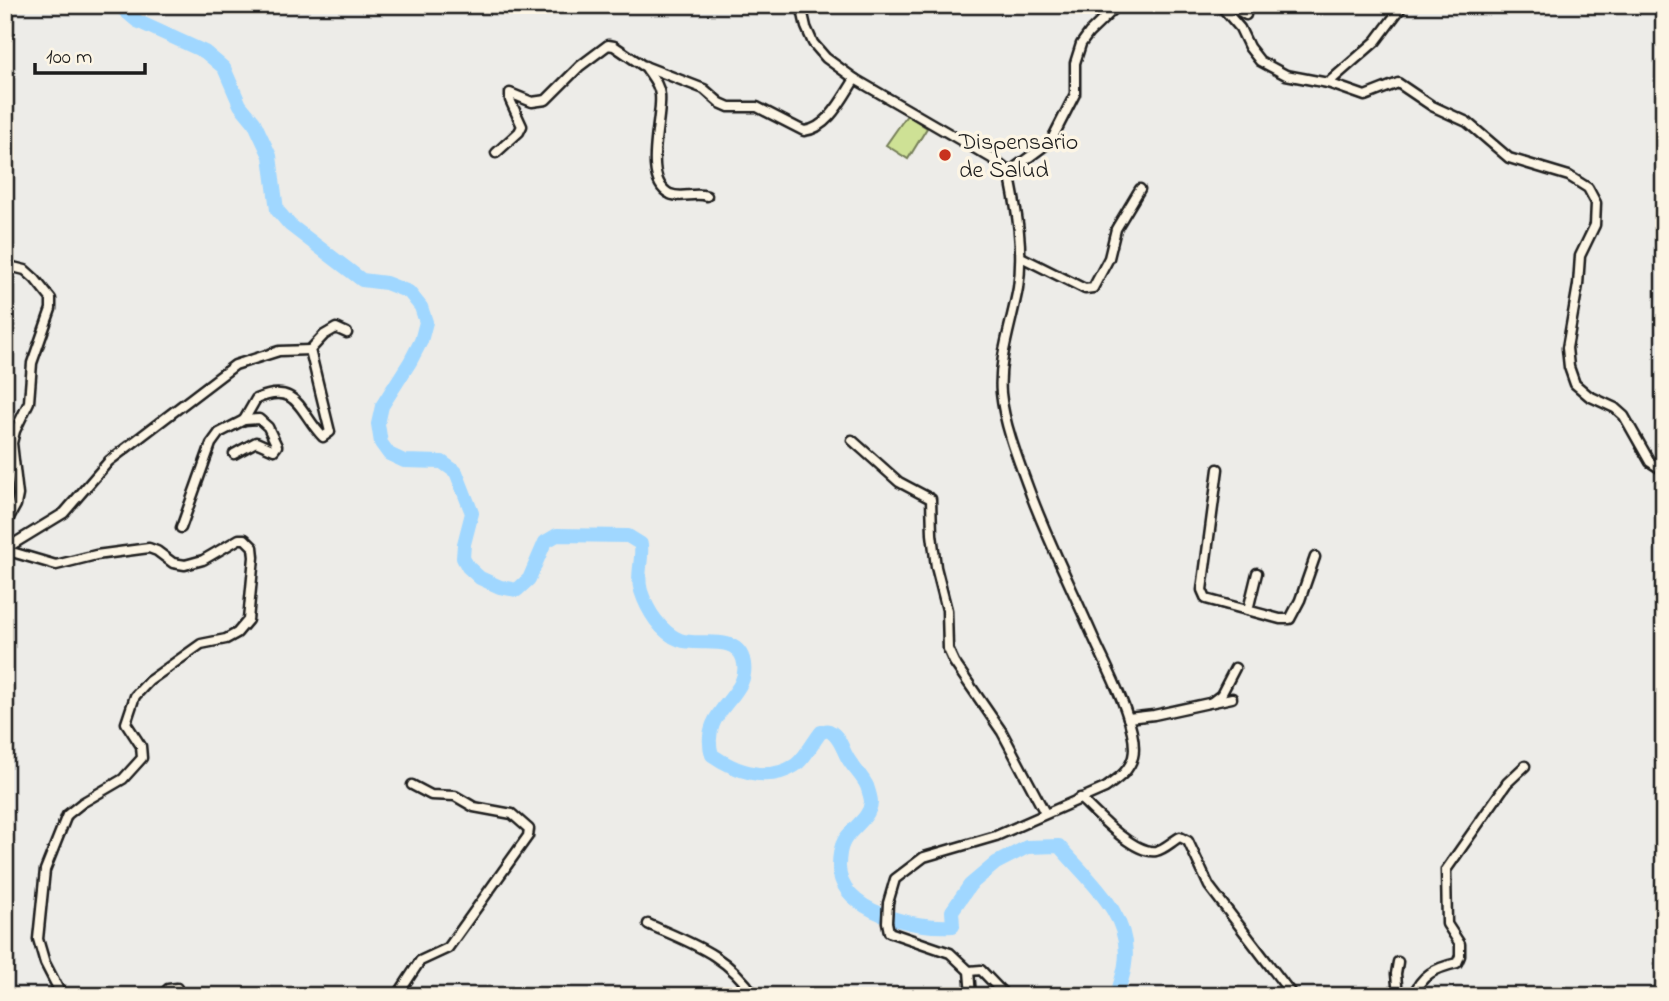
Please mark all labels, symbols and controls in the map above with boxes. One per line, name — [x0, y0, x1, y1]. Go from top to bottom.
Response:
scale bar — [35, 32, 145, 76]
text: 100 m — [46, 43, 92, 73]
place label: Dispensario de Salud — [958, 126, 1078, 189]
marker: Dispensario de Salud — [937, 147, 953, 163]

